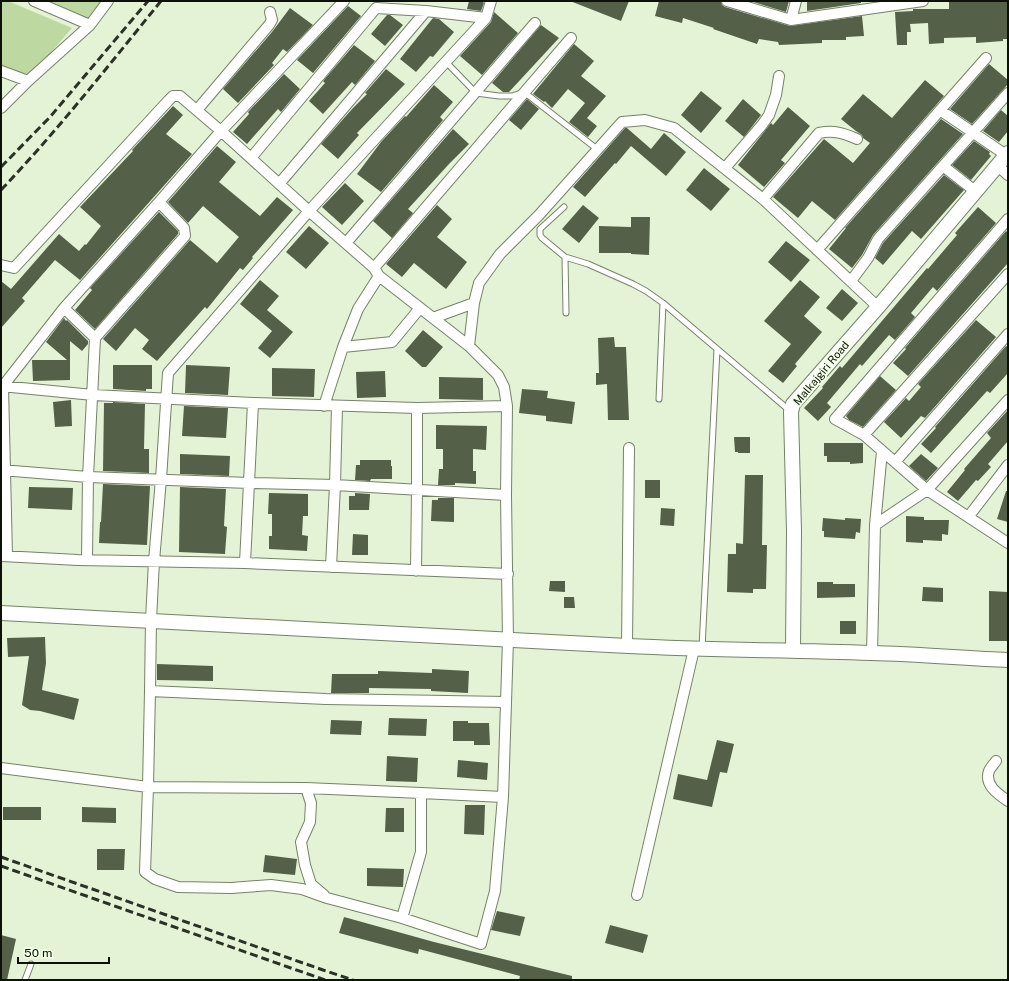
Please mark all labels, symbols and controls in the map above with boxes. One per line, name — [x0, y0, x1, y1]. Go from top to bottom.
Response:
street label: Malkajgiri Road — [791, 339, 851, 407]
scale bar — [18, 939, 109, 965]
text: 50 m — [24, 946, 52, 960]

